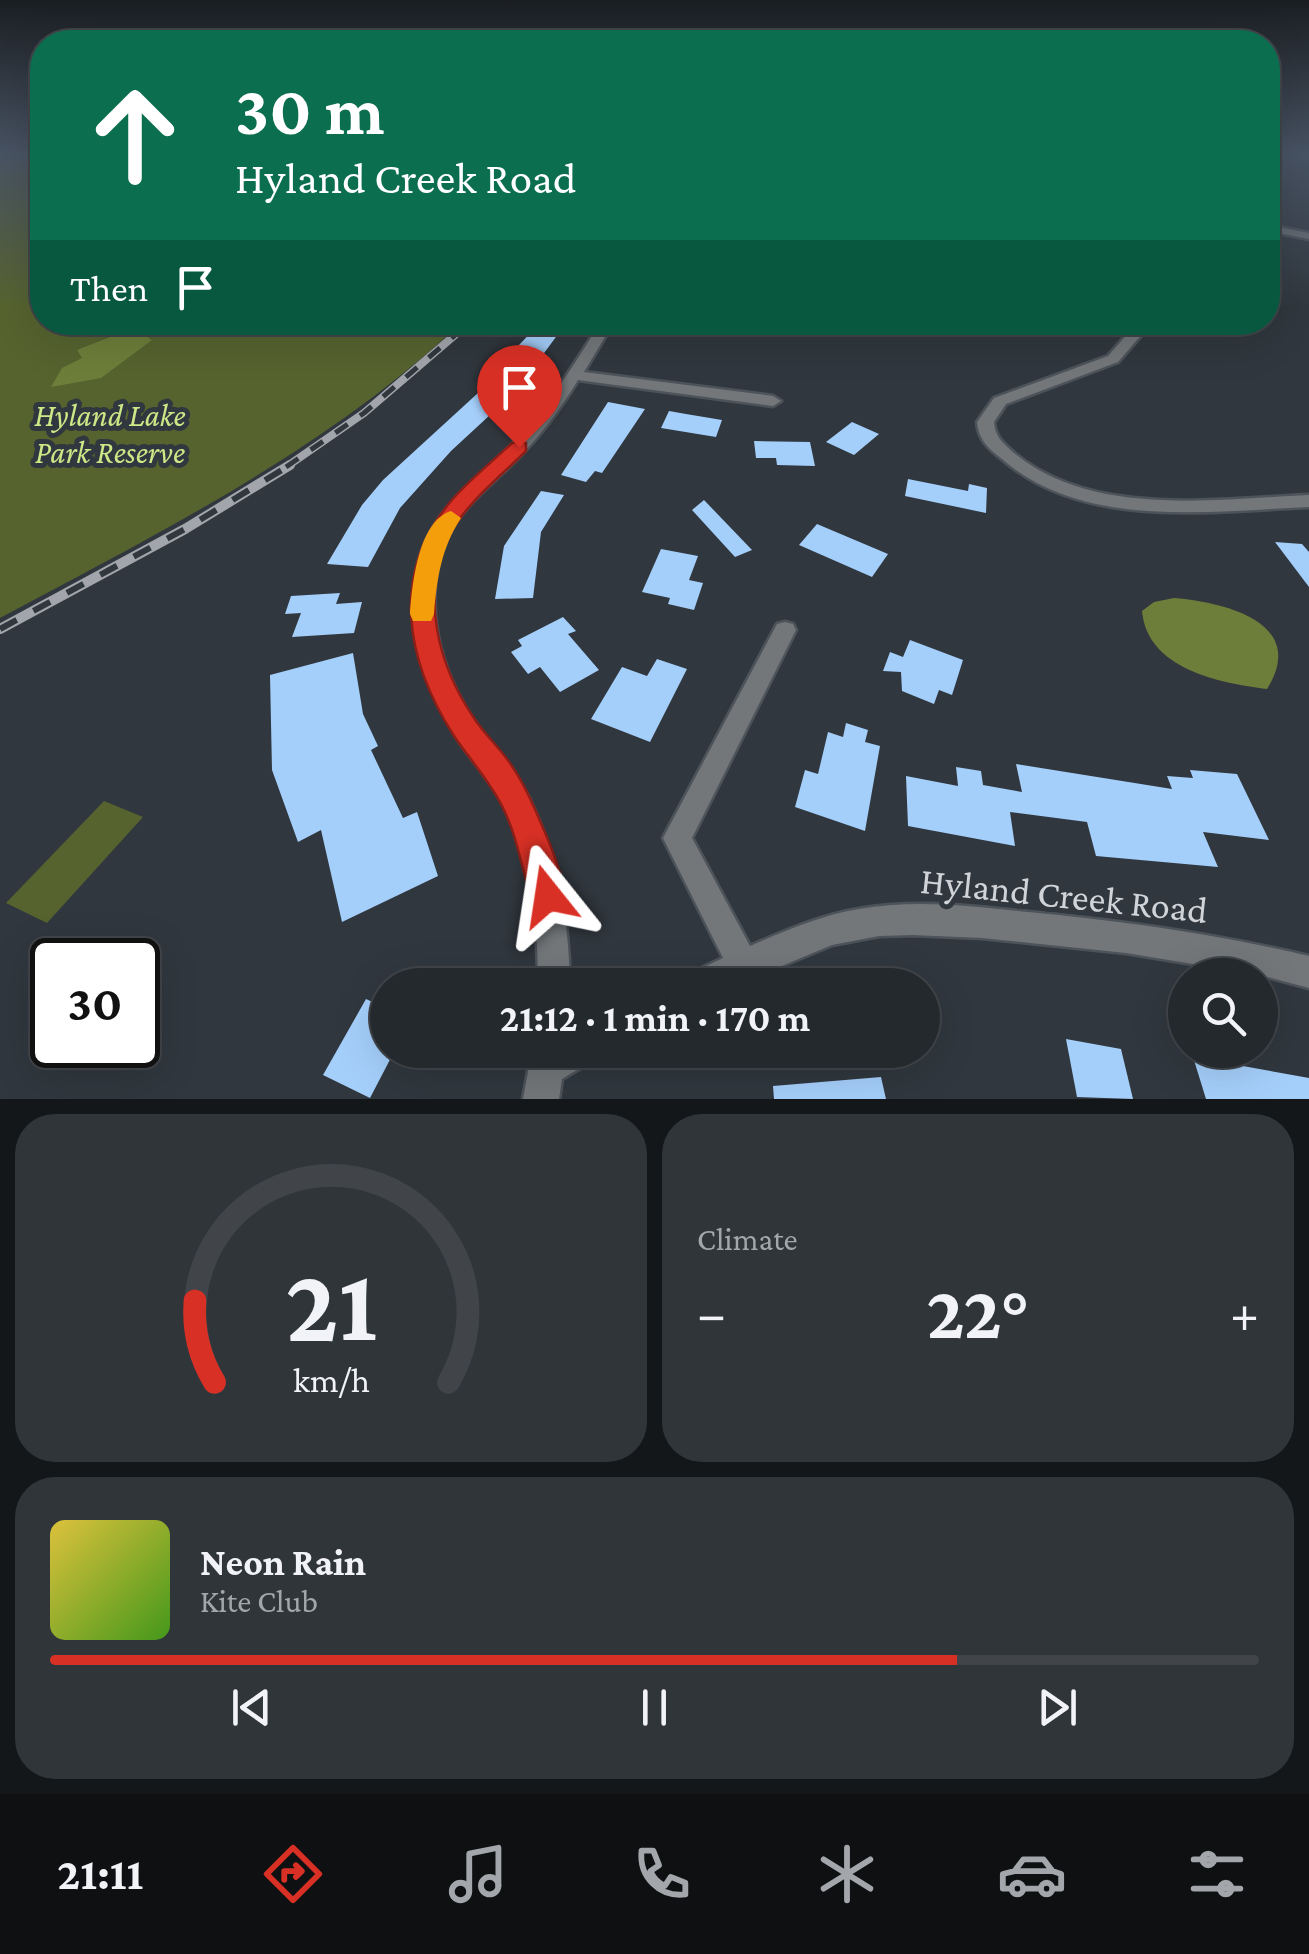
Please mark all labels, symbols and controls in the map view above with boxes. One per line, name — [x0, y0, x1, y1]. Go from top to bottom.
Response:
icon: ahead — [70, 70, 200, 200]
text: 30 m — [235, 71, 384, 149]
text: Hyland Creek Road — [235, 153, 577, 203]
icon: arrive — [168, 260, 223, 315]
text: Then — [70, 267, 148, 309]
pin — [477, 345, 562, 448]
icon: arrive — [492, 360, 547, 415]
park label: Hyland Lake Park Reserve — [34, 397, 186, 470]
position arrow — [496, 844, 600, 948]
street label: Hyland Creek Road — [918, 859, 1210, 931]
speed limit sign: 30 — [30, 938, 160, 1068]
map controls — [1168, 958, 1278, 1068]
button: search — [1168, 958, 1278, 1068]
text: 21:12 · 1 min · 170 m — [500, 997, 810, 1039]
text: Climate — [697, 1221, 798, 1257]
text: 21 — [285, 1247, 377, 1362]
text: 22° — [926, 1271, 1030, 1354]
text: − — [697, 1283, 726, 1344]
text: + — [1230, 1283, 1259, 1344]
text: km/h — [292, 1360, 370, 1400]
text: Neon Rain — [200, 1541, 366, 1583]
text: Kite Club — [200, 1583, 318, 1619]
icon: previous — [224, 1680, 279, 1735]
icon: pause — [627, 1680, 682, 1735]
icon: next — [1030, 1680, 1085, 1735]
icon: directions — [258, 1839, 328, 1909]
icon: music — [443, 1839, 513, 1909]
icon: phone — [627, 1839, 697, 1909]
icon: climate — [812, 1839, 882, 1909]
icon: car — [997, 1839, 1067, 1909]
icon: filters — [1182, 1839, 1252, 1909]
text: 21:11 — [57, 1849, 143, 1899]

